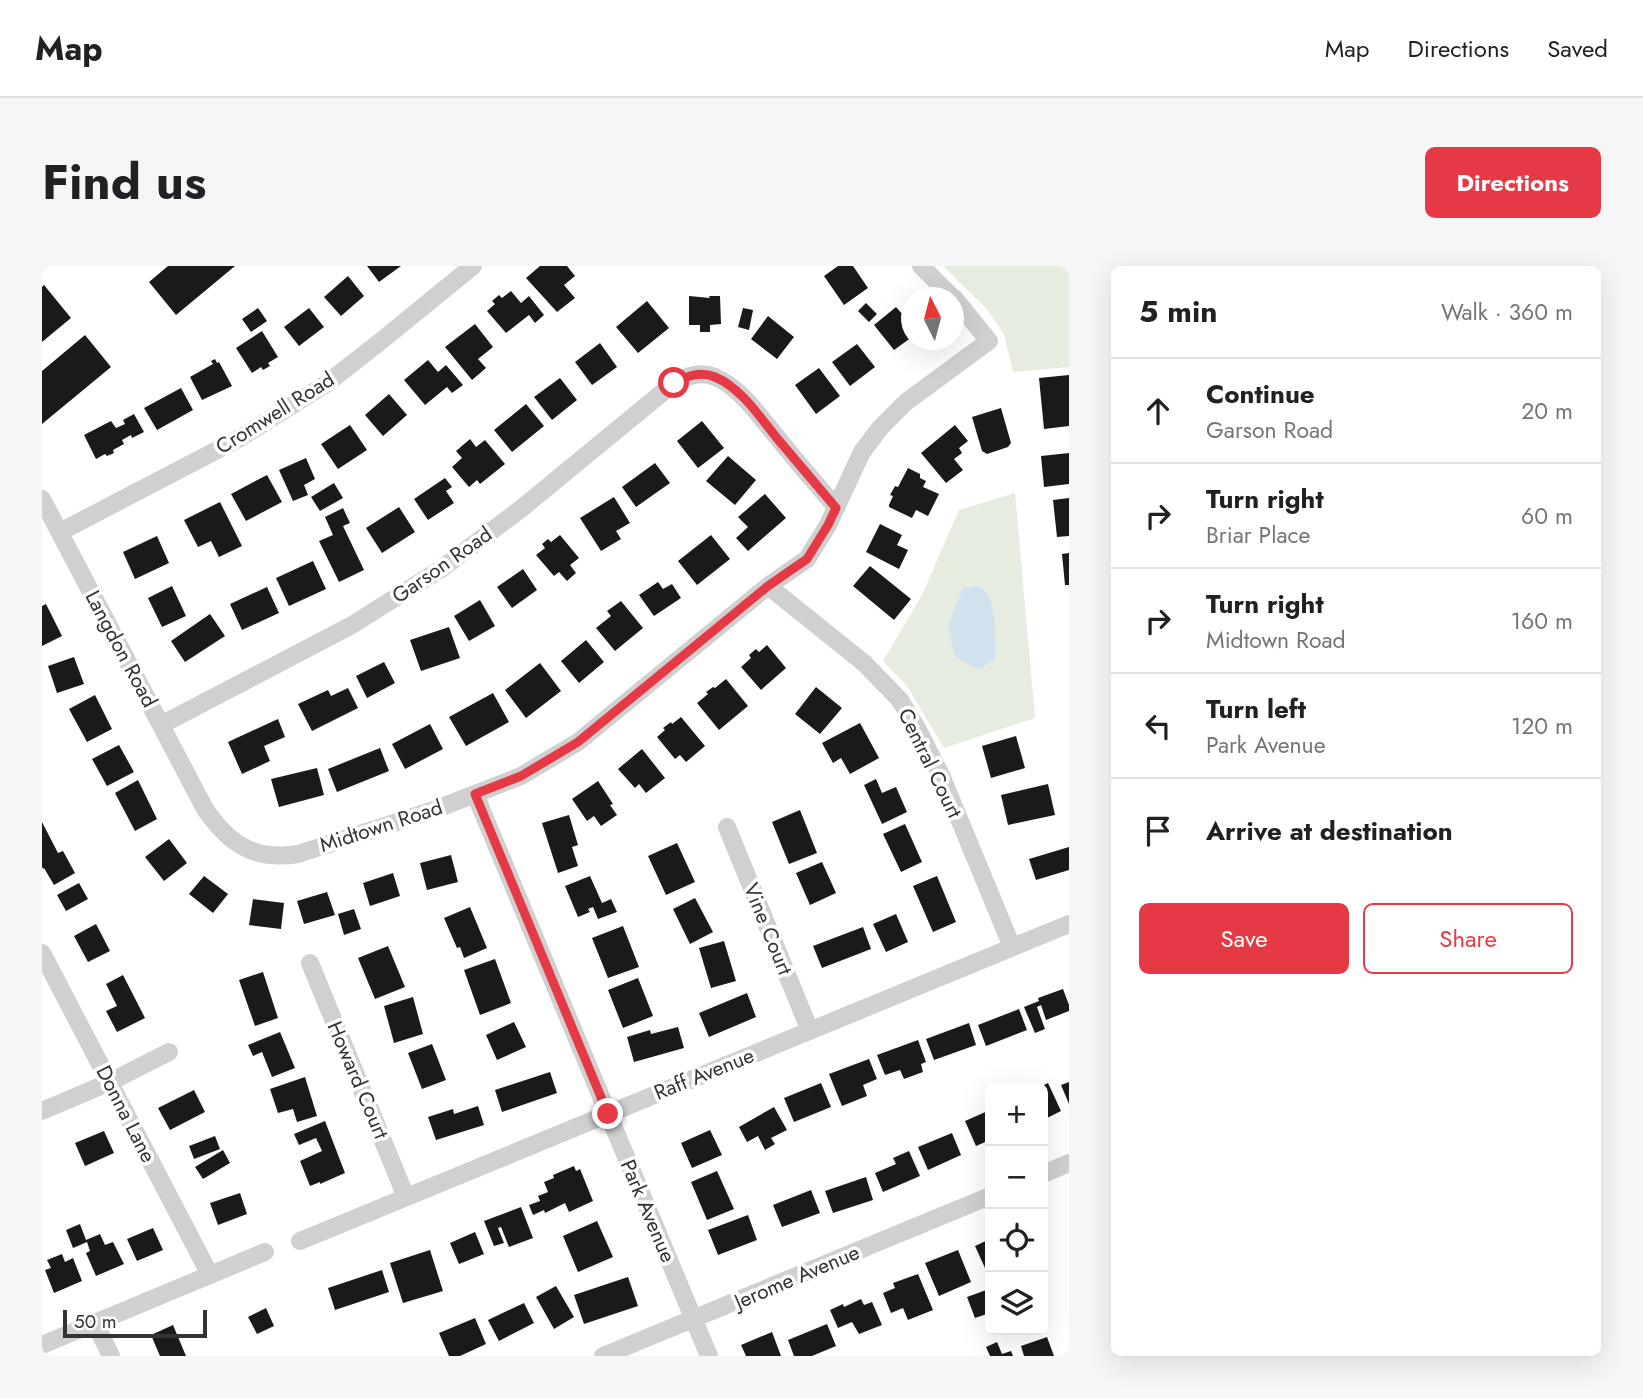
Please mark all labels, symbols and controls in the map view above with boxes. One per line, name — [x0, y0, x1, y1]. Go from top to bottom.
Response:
text: Map — [35, 25, 103, 72]
text: Map — [1325, 31, 1370, 66]
text: Directions — [1408, 31, 1509, 66]
text: Saved — [1547, 31, 1608, 66]
text: Find us — [42, 147, 206, 217]
button: Directions — [1425, 147, 1601, 218]
north arrow — [901, 287, 964, 350]
text: 5 min — [1139, 290, 1217, 333]
text: Walk · 360 m — [1441, 295, 1573, 329]
street label: Cromwell Road — [210, 364, 340, 462]
route start — [658, 367, 689, 398]
text: Continue — [1206, 375, 1315, 413]
icon: ahead — [1139, 392, 1177, 430]
text: 20 m — [1521, 394, 1573, 428]
text: Garson Road — [1206, 413, 1333, 447]
text: Turn right — [1206, 480, 1324, 518]
icon: right — [1139, 497, 1177, 535]
text: 60 m — [1521, 499, 1573, 533]
text: Briar Place — [1206, 518, 1310, 552]
street label: Garson Road — [386, 519, 498, 611]
street label: Langdon Road — [78, 585, 164, 713]
text: Turn right — [1206, 585, 1324, 623]
icon: right — [1139, 602, 1177, 640]
text: 160 m — [1511, 604, 1573, 638]
text: Midtown Road — [1206, 623, 1346, 657]
text: Turn left — [1206, 690, 1306, 728]
street label: Central Court — [890, 703, 970, 823]
icon: left — [1139, 707, 1177, 745]
text: 120 m — [1511, 709, 1573, 743]
text: Park Avenue — [1206, 728, 1326, 762]
street label: Midtown Road — [316, 792, 446, 860]
icon: arrive — [1139, 812, 1177, 850]
text: Arrive at destination — [1206, 812, 1453, 850]
street label: Vine Court — [736, 879, 800, 979]
button: Save — [1139, 903, 1349, 974]
button: Share — [1363, 903, 1573, 974]
street label: Howard Court — [320, 1017, 396, 1143]
street label: Raff Avenue — [649, 1040, 759, 1108]
street label: Donna Lane — [89, 1060, 163, 1168]
map controls — [985, 1083, 1048, 1335]
button: + — [985, 1083, 1048, 1146]
route end — [592, 1098, 623, 1129]
button: − — [985, 1146, 1048, 1209]
street label: Park Avenue — [613, 1155, 683, 1267]
button: locate — [985, 1209, 1048, 1272]
street label: Jerome Avenue — [727, 1237, 864, 1318]
button: layers — [985, 1272, 1048, 1335]
scale bar — [63, 1307, 206, 1339]
text: 50 m — [74, 1308, 117, 1335]

